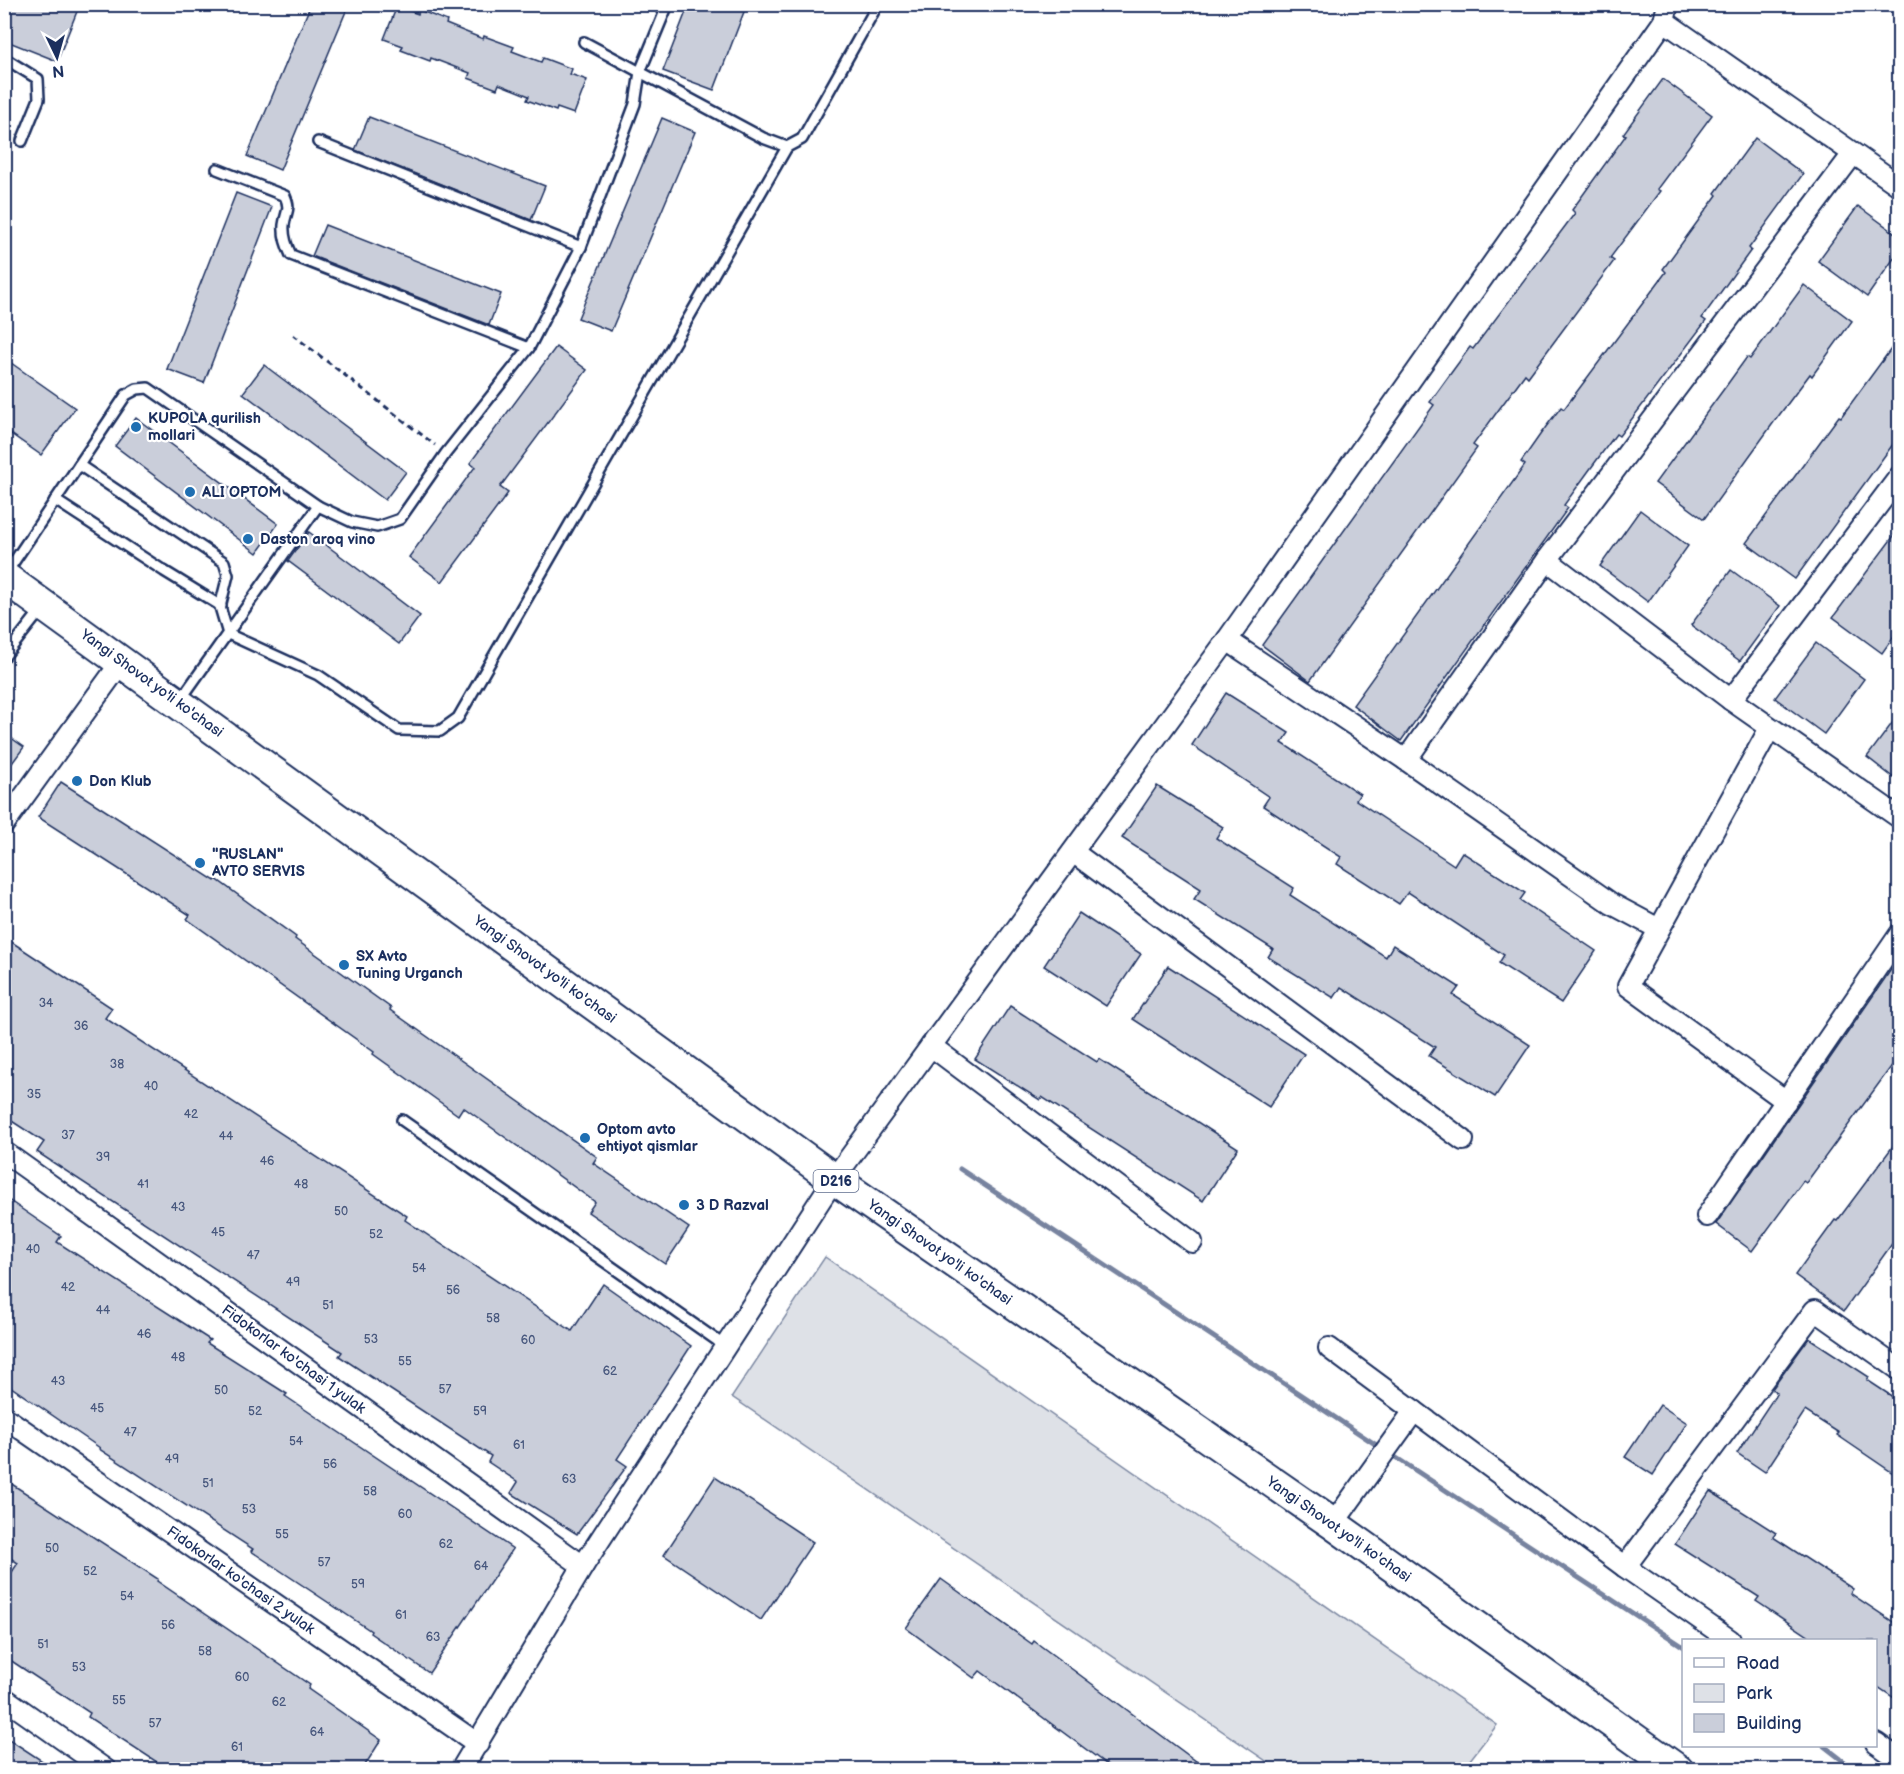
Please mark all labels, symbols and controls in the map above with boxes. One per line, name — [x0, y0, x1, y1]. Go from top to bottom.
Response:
north arrow — [27, 27, 87, 87]
text: N — [51, 60, 65, 80]
place label: KUPOLA qurilish mollari — [148, 409, 261, 445]
marker: KUPOLA qurilish mollari — [129, 420, 143, 434]
place label: ALI OPTOM — [201, 483, 281, 502]
marker: ALI OPTOM — [183, 485, 197, 499]
place label: Daston aroq vino — [260, 530, 376, 549]
marker: Daston aroq vino — [241, 532, 255, 546]
street label: Yangi Shovot yo'li ko'chasi — [76, 625, 227, 742]
place label: Don Klub — [89, 772, 152, 791]
marker: Don Klub — [70, 774, 84, 788]
place label: "RUSLAN" AVTO SERVIS — [211, 845, 305, 881]
marker: "RUSLAN" AVTO SERVIS — [193, 856, 207, 870]
street label: Yangi Shovot yo'li ko'chasi — [469, 911, 620, 1028]
place label: SX Avto Tuning Urganch — [356, 947, 463, 983]
marker: SX Avto Tuning Urganch — [337, 958, 351, 972]
house number: 34 — [39, 996, 54, 1011]
house number: 36 — [74, 1019, 88, 1034]
house number: 38 — [110, 1057, 124, 1072]
house number: 40 — [144, 1079, 158, 1094]
house number: 35 — [27, 1087, 41, 1102]
house number: 42 — [184, 1107, 198, 1122]
place label: Optom avto ehtiyot qismlar — [597, 1120, 699, 1156]
house number: 37 — [61, 1128, 75, 1143]
house number: 44 — [219, 1129, 234, 1144]
marker: Optom avto ehtiyot qismlar — [578, 1131, 592, 1145]
house number: 39 — [96, 1150, 110, 1165]
house number: 46 — [260, 1154, 274, 1169]
road number: D216 — [814, 1170, 858, 1192]
house number: 41 — [137, 1177, 149, 1192]
house number: 48 — [294, 1177, 308, 1192]
street label: Yangi Shovot yo'li ko'chasi — [863, 1195, 1016, 1310]
place label: 3 D Razval — [696, 1196, 769, 1215]
marker: 3 D Razval — [677, 1198, 691, 1212]
house number: 43 — [171, 1200, 185, 1215]
house number: 50 — [334, 1204, 348, 1219]
house number: 45 — [211, 1225, 225, 1240]
house number: 52 — [369, 1227, 383, 1242]
house number: 40 — [26, 1242, 40, 1257]
house number: 47 — [246, 1248, 260, 1263]
house number: 54 — [412, 1261, 427, 1276]
house number: 49 — [286, 1275, 300, 1290]
house number: 42 — [61, 1280, 75, 1295]
house number: 56 — [446, 1283, 460, 1298]
house number: 51 — [322, 1298, 334, 1313]
street label: Fidokorlar ko'chasi 1 yulak — [218, 1301, 370, 1418]
house number: 44 — [96, 1303, 111, 1318]
house number: 58 — [486, 1311, 500, 1326]
house number: 46 — [137, 1327, 151, 1342]
house number: 53 — [364, 1332, 378, 1347]
house number: 60 — [521, 1333, 535, 1348]
house number: 48 — [171, 1350, 185, 1365]
house number: 55 — [398, 1354, 412, 1369]
house number: 62 — [603, 1364, 617, 1379]
house number: 43 — [51, 1374, 65, 1389]
house number: 57 — [439, 1382, 451, 1397]
house number: 50 — [214, 1383, 228, 1398]
house number: 45 — [90, 1401, 104, 1416]
house number: 52 — [248, 1404, 262, 1419]
house number: 59 — [473, 1404, 487, 1419]
house number: 47 — [123, 1425, 137, 1440]
house number: 54 — [289, 1434, 304, 1449]
house number: 61 — [513, 1438, 525, 1453]
house number: 49 — [165, 1452, 179, 1467]
house number: 56 — [323, 1457, 337, 1472]
house number: 63 — [562, 1472, 576, 1487]
street label: Yangi Shovot yo'li ko'chasi — [1262, 1472, 1415, 1587]
house number: 51 — [202, 1476, 214, 1491]
house number: 58 — [363, 1484, 377, 1499]
house number: 53 — [242, 1502, 256, 1517]
house number: 60 — [398, 1507, 412, 1522]
street label: Fidokorlar ko'chasi 2 yulak — [163, 1522, 319, 1639]
house number: 55 — [275, 1527, 289, 1542]
house number: 62 — [439, 1537, 453, 1552]
house number: 50 — [45, 1541, 59, 1556]
house number: 57 — [318, 1555, 330, 1570]
house number: 64 — [474, 1559, 489, 1574]
house number: 52 — [83, 1564, 97, 1579]
house number: 59 — [351, 1577, 365, 1592]
house number: 54 — [120, 1589, 135, 1604]
house number: 61 — [395, 1608, 407, 1623]
house number: 56 — [161, 1618, 175, 1633]
house number: 63 — [426, 1630, 440, 1645]
house number: 51 — [37, 1637, 49, 1652]
legend — [1682, 1639, 1877, 1747]
house number: 58 — [198, 1644, 212, 1659]
text: Road — [1736, 1653, 1780, 1674]
house number: 53 — [72, 1660, 86, 1675]
house number: 60 — [235, 1670, 249, 1685]
text: Park — [1736, 1683, 1772, 1704]
house number: 55 — [112, 1693, 126, 1708]
house number: 62 — [272, 1695, 286, 1710]
text: Building — [1736, 1713, 1802, 1734]
house number: 57 — [149, 1716, 161, 1731]
house number: 64 — [310, 1725, 325, 1740]
house number: 61 — [231, 1740, 243, 1755]

